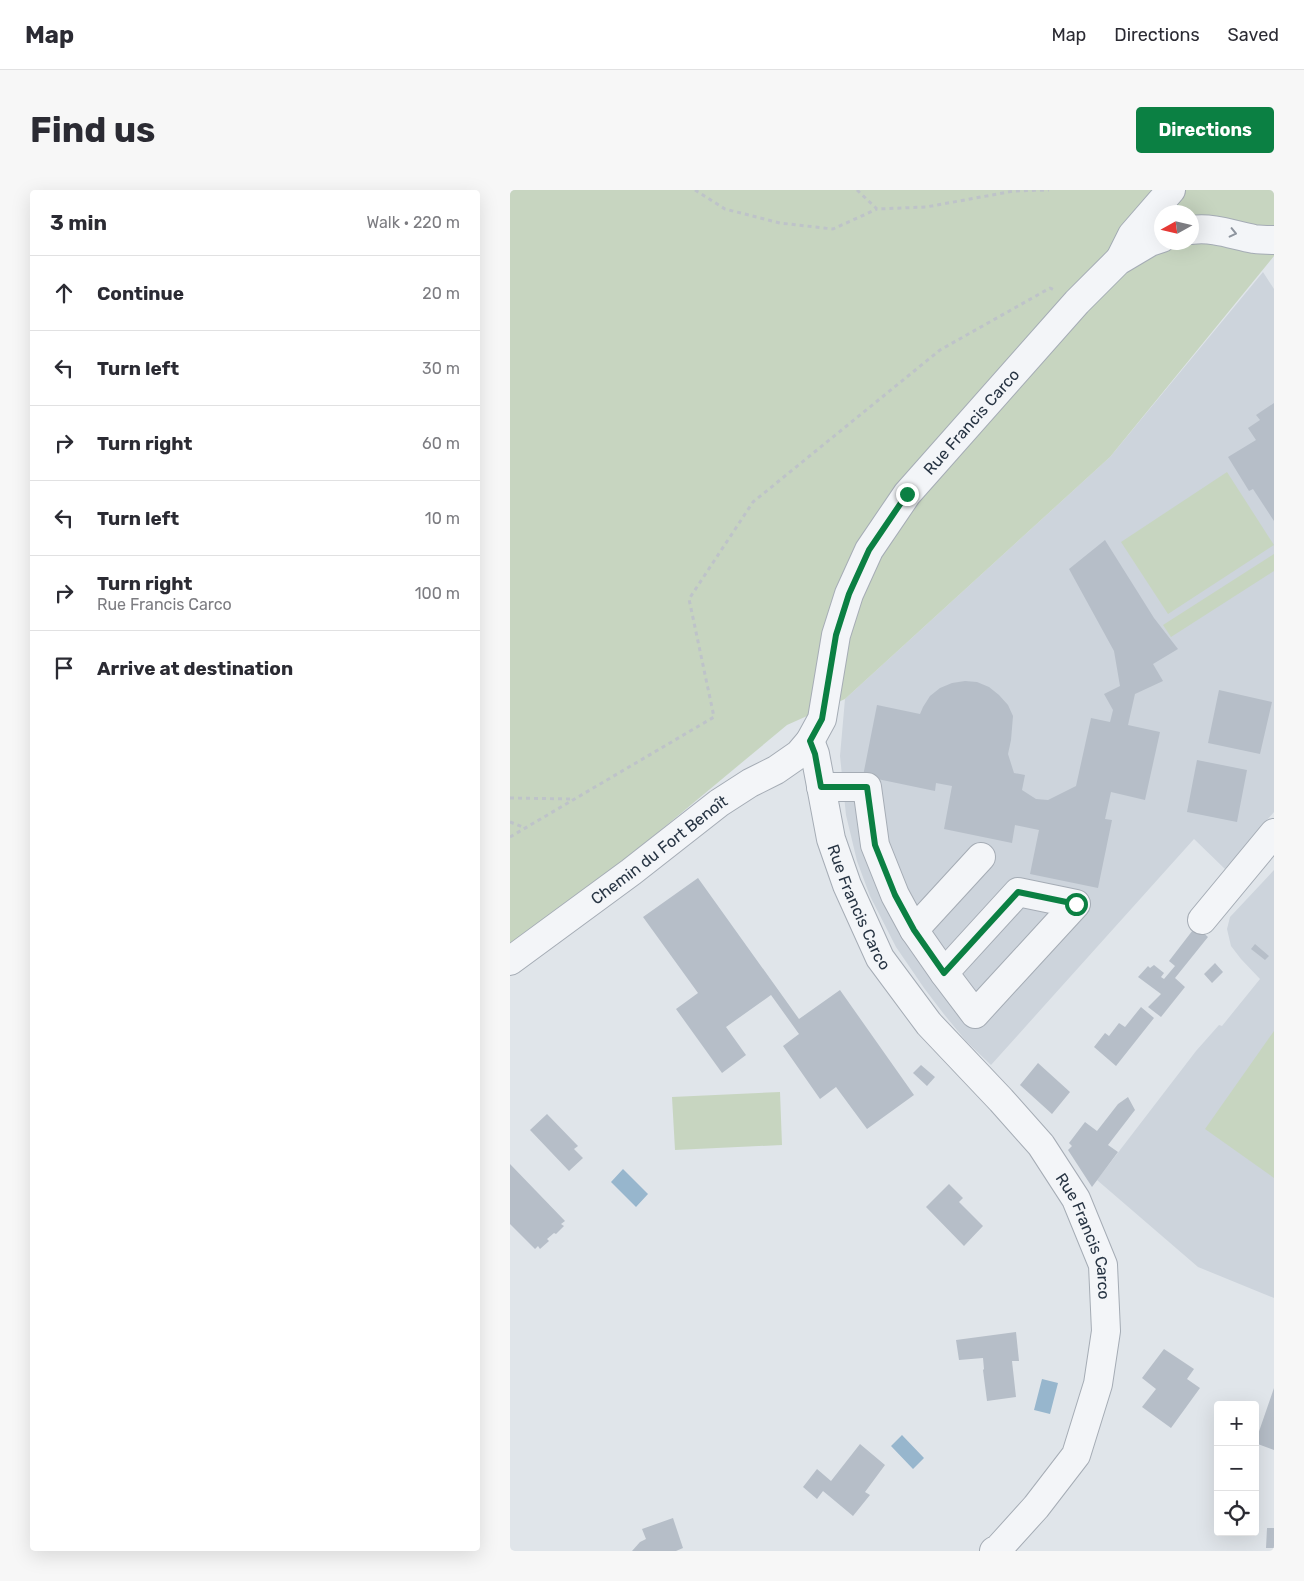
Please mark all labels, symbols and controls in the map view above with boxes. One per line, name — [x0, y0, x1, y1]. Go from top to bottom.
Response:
text: Map — [25, 21, 74, 49]
text: Map — [1051, 24, 1086, 46]
text: Directions — [1114, 24, 1200, 46]
text: Saved — [1228, 24, 1279, 46]
button: Directions — [1136, 107, 1274, 153]
text: Find us — [30, 109, 155, 151]
north arrow — [1154, 205, 1199, 250]
text: 3 min — [50, 210, 107, 235]
text: Walk · 220 m — [367, 213, 460, 232]
one-way arrow — [1228, 227, 1237, 238]
icon: ahead — [50, 279, 78, 307]
text: Continue — [97, 282, 184, 305]
text: 20 m — [422, 284, 460, 303]
icon: left — [50, 354, 78, 382]
text: Turn left — [97, 357, 179, 380]
text: 30 m — [422, 359, 460, 378]
street label: Rue Francis Carco — [920, 365, 1023, 479]
icon: right — [50, 429, 78, 457]
text: Turn right — [97, 432, 192, 455]
text: 60 m — [422, 434, 460, 453]
route end — [896, 483, 919, 506]
icon: left — [50, 504, 78, 532]
text: Turn left — [97, 507, 179, 530]
text: 10 m — [425, 509, 460, 528]
text: Turn right — [97, 572, 192, 595]
icon: right — [50, 579, 78, 607]
text: 100 m — [415, 584, 460, 603]
text: Rue Francis Carco — [97, 595, 232, 614]
icon: arrive — [50, 654, 78, 682]
text: Arrive at destination — [97, 657, 293, 680]
street label: Chemin du Fort Benoît — [587, 791, 731, 908]
street label: Rue Francis Carco — [824, 842, 895, 974]
route start — [1065, 893, 1088, 916]
street label: Rue Francis Carco — [1052, 1170, 1114, 1300]
map controls — [1214, 1401, 1259, 1536]
button: + — [1214, 1401, 1259, 1446]
button: − — [1214, 1446, 1259, 1491]
button: locate — [1214, 1491, 1259, 1536]

